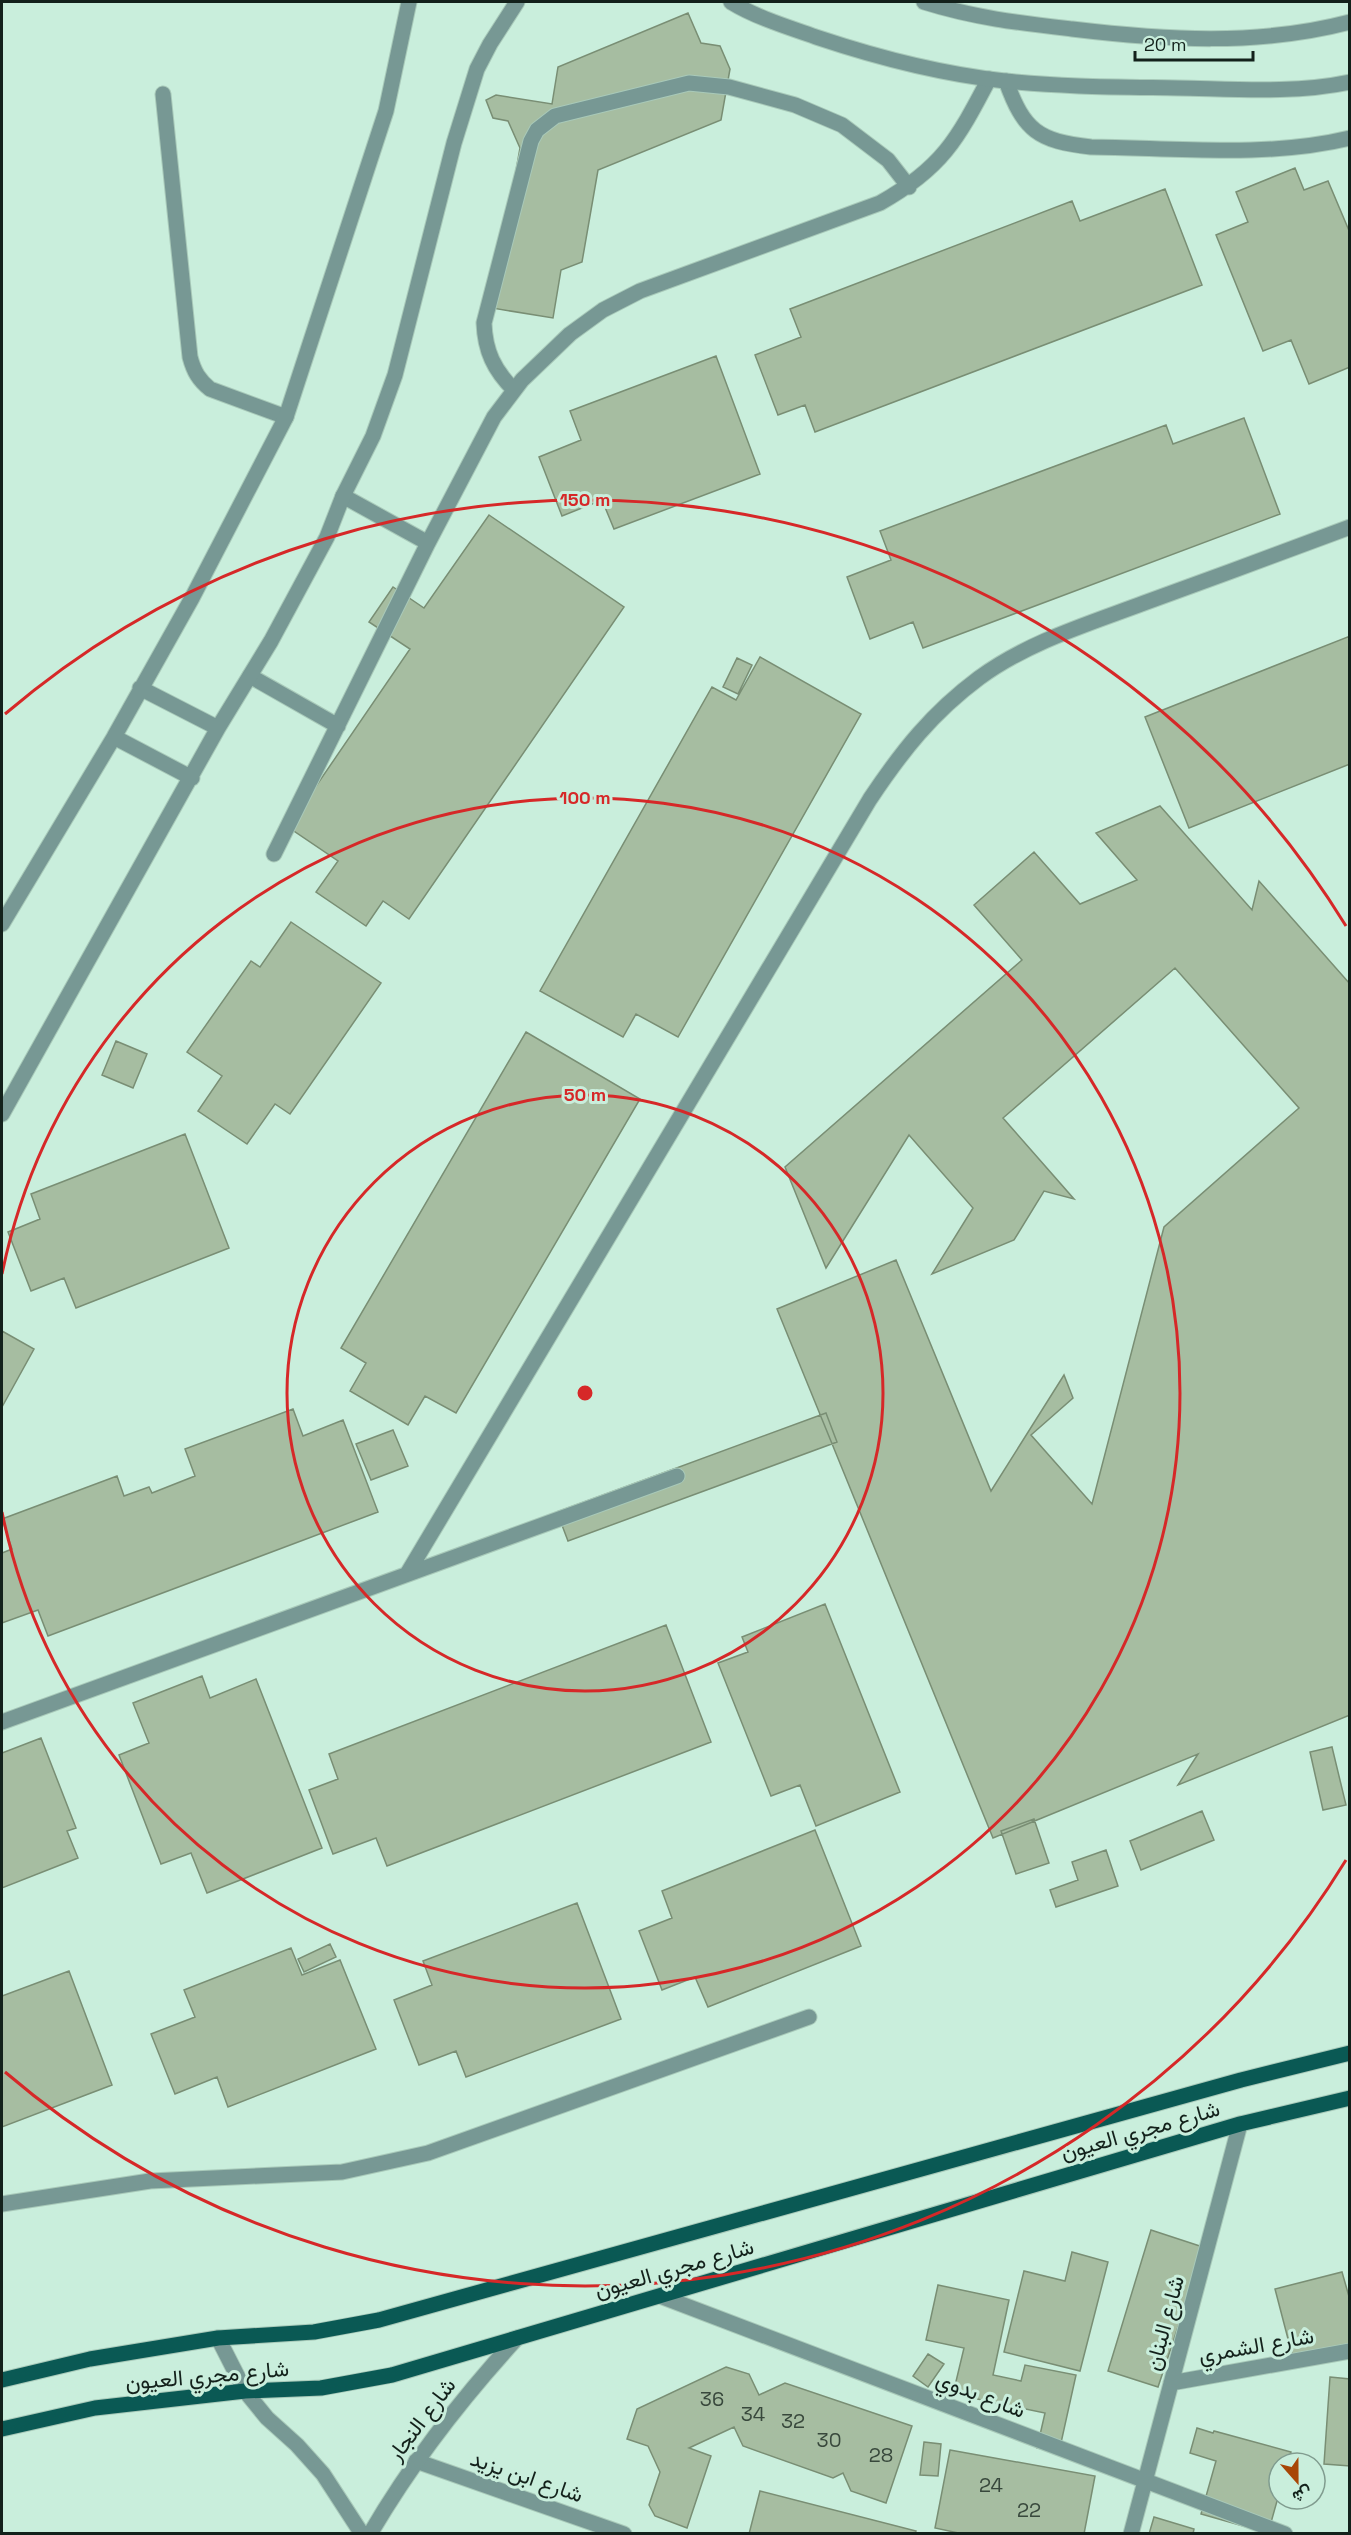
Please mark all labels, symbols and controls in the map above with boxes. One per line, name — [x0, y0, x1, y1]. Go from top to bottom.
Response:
scale bar — [1135, 24, 1254, 62]
text: 20 m — [1144, 33, 1187, 56]
text: 150 m — [560, 488, 610, 511]
text: 100 m — [559, 786, 611, 809]
text: 50 m — [564, 1083, 606, 1106]
centre of rings — [575, 1383, 595, 1403]
street label: شارع مجري العيون — [1057, 2094, 1224, 2171]
street label: شارع مجري العيون — [591, 2232, 758, 2309]
street label: شارع البنان — [1138, 2273, 1191, 2374]
street label: شارع الشمري — [1196, 2321, 1317, 2374]
street label: شارع مجري العيون — [124, 2354, 290, 2401]
street label: شارع بدوي — [931, 2364, 1030, 2428]
street label: شارع النجار — [380, 2372, 462, 2468]
house number: 36 — [700, 2386, 724, 2412]
house number: 34 — [741, 2401, 765, 2427]
house number: 32 — [781, 2408, 805, 2434]
house number: 30 — [817, 2427, 841, 2453]
house number: 28 — [869, 2442, 893, 2468]
street label: شارع ابن يزيد — [466, 2444, 587, 2509]
north arrow — [1267, 2451, 1327, 2511]
house number: 24 — [979, 2472, 1003, 2498]
text: ش — [1289, 2481, 1315, 2508]
house number: 22 — [1017, 2497, 1041, 2523]

